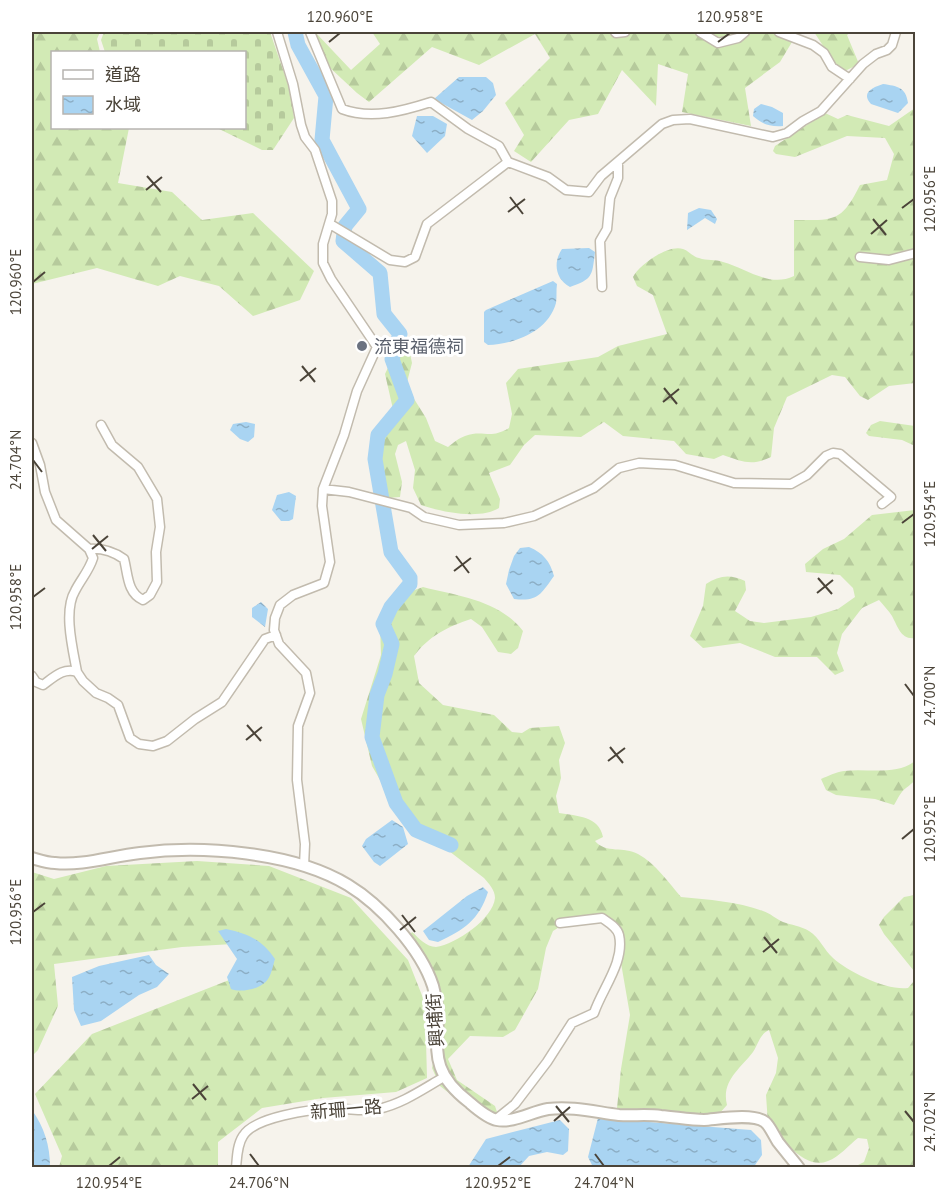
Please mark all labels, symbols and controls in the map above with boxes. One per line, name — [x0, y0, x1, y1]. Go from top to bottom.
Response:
text: 120.960°E — [307, 7, 373, 26]
text: 120.958°E — [697, 7, 763, 26]
legend — [51, 51, 246, 129]
text: 道路 — [105, 63, 141, 86]
text: 水域 — [105, 93, 141, 116]
text: 120.956°E — [920, 166, 939, 232]
text: 120.960°E — [6, 249, 25, 315]
place label: 流東福德祠 — [374, 335, 464, 358]
marker: 流東福德祠 — [355, 339, 369, 353]
text: 24.704°N — [6, 430, 25, 490]
text: 120.954°E — [920, 481, 939, 547]
text: 120.958°E — [6, 564, 25, 630]
text: 24.700°N — [920, 666, 939, 726]
text: 120.952°E — [920, 796, 939, 862]
text: 120.956°E — [6, 879, 25, 945]
street label: 興埔街 — [422, 992, 448, 1048]
text: 24.702°N — [920, 1092, 939, 1152]
street label: 新珊一路 — [309, 1094, 383, 1124]
text: 120.954°E — [76, 1173, 142, 1192]
text: 24.706°N — [229, 1173, 289, 1192]
text: 120.952°E — [465, 1173, 531, 1192]
text: 24.704°N — [574, 1173, 634, 1192]

